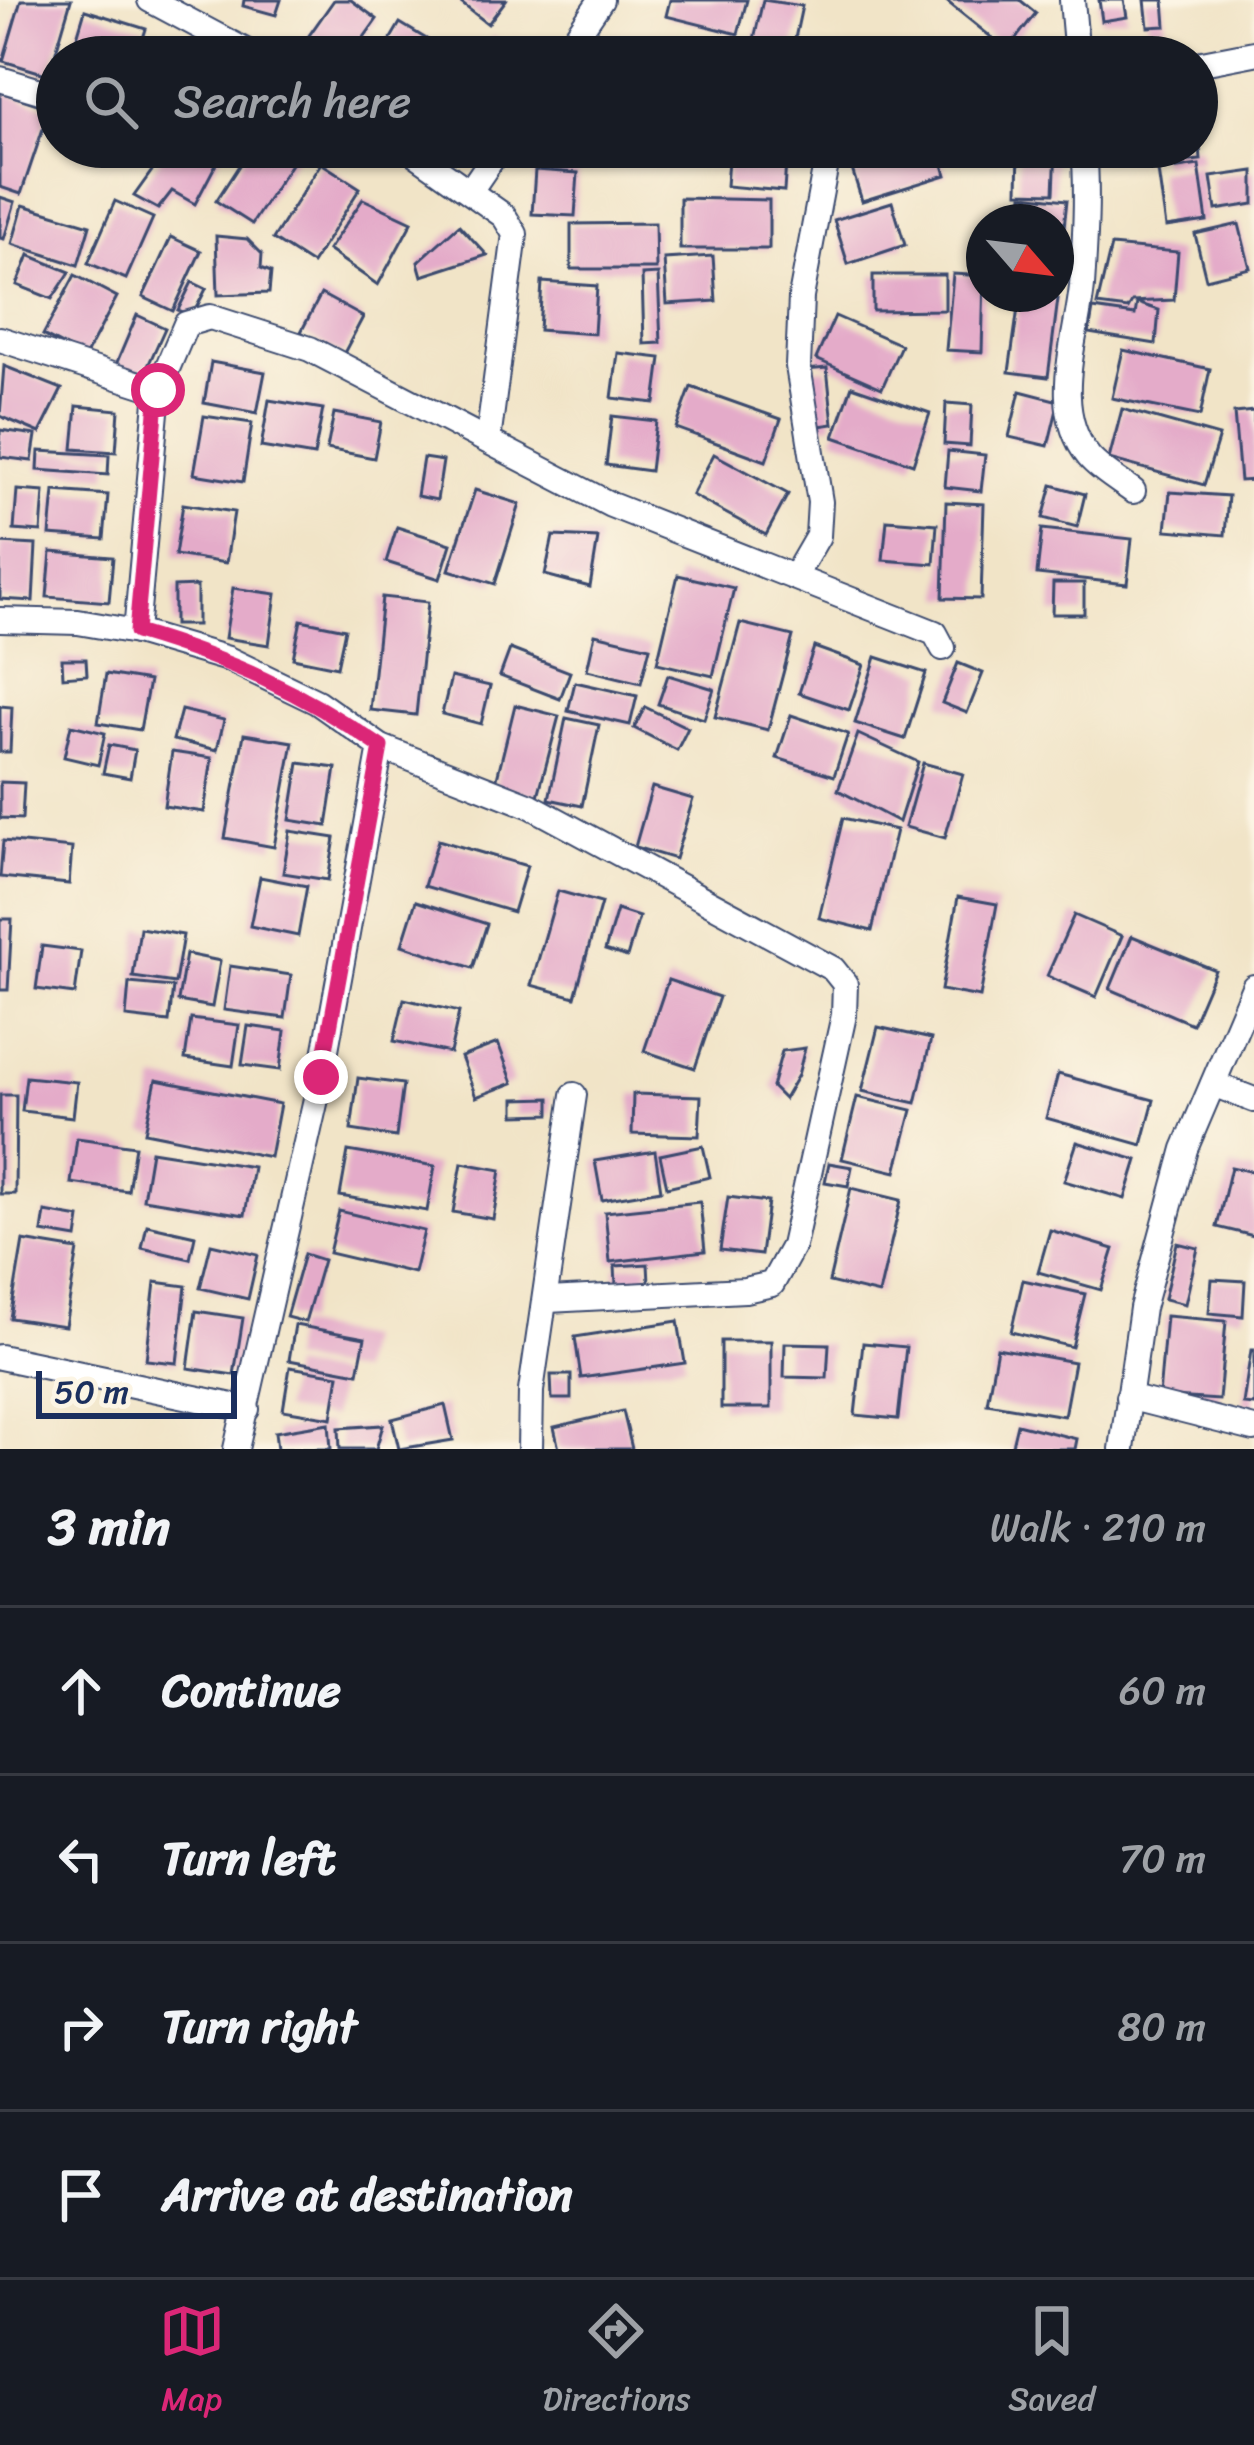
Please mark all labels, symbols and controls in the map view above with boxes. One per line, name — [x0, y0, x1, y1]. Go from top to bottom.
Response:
search box — [36, 36, 1218, 168]
text: Search here — [174, 62, 411, 142]
icon: search — [78, 69, 144, 135]
north arrow — [966, 204, 1074, 312]
route start — [131, 363, 185, 417]
route end — [294, 1050, 348, 1104]
text: 50 m — [54, 1363, 129, 1421]
scale bar — [36, 1365, 237, 1418]
text: 3 min — [48, 1482, 170, 1572]
text: Walk · 210 m — [990, 1493, 1206, 1562]
text: Continue — [162, 1651, 341, 1731]
text: 60 m — [1119, 1656, 1206, 1725]
icon: ahead — [48, 1658, 114, 1724]
text: Turn left — [162, 1819, 335, 1899]
text: 70 m — [1119, 1824, 1206, 1893]
icon: left — [48, 1826, 114, 1892]
text: Turn right — [162, 1987, 357, 2067]
text: 80 m — [1118, 1992, 1206, 2061]
icon: right — [48, 1994, 114, 2060]
text: Arrive at destination — [162, 2155, 572, 2235]
icon: arrive — [48, 2162, 114, 2228]
tab: Map — [159, 2298, 225, 2428]
tab: Directions — [543, 2298, 690, 2428]
tab: Saved — [1008, 2298, 1095, 2428]

